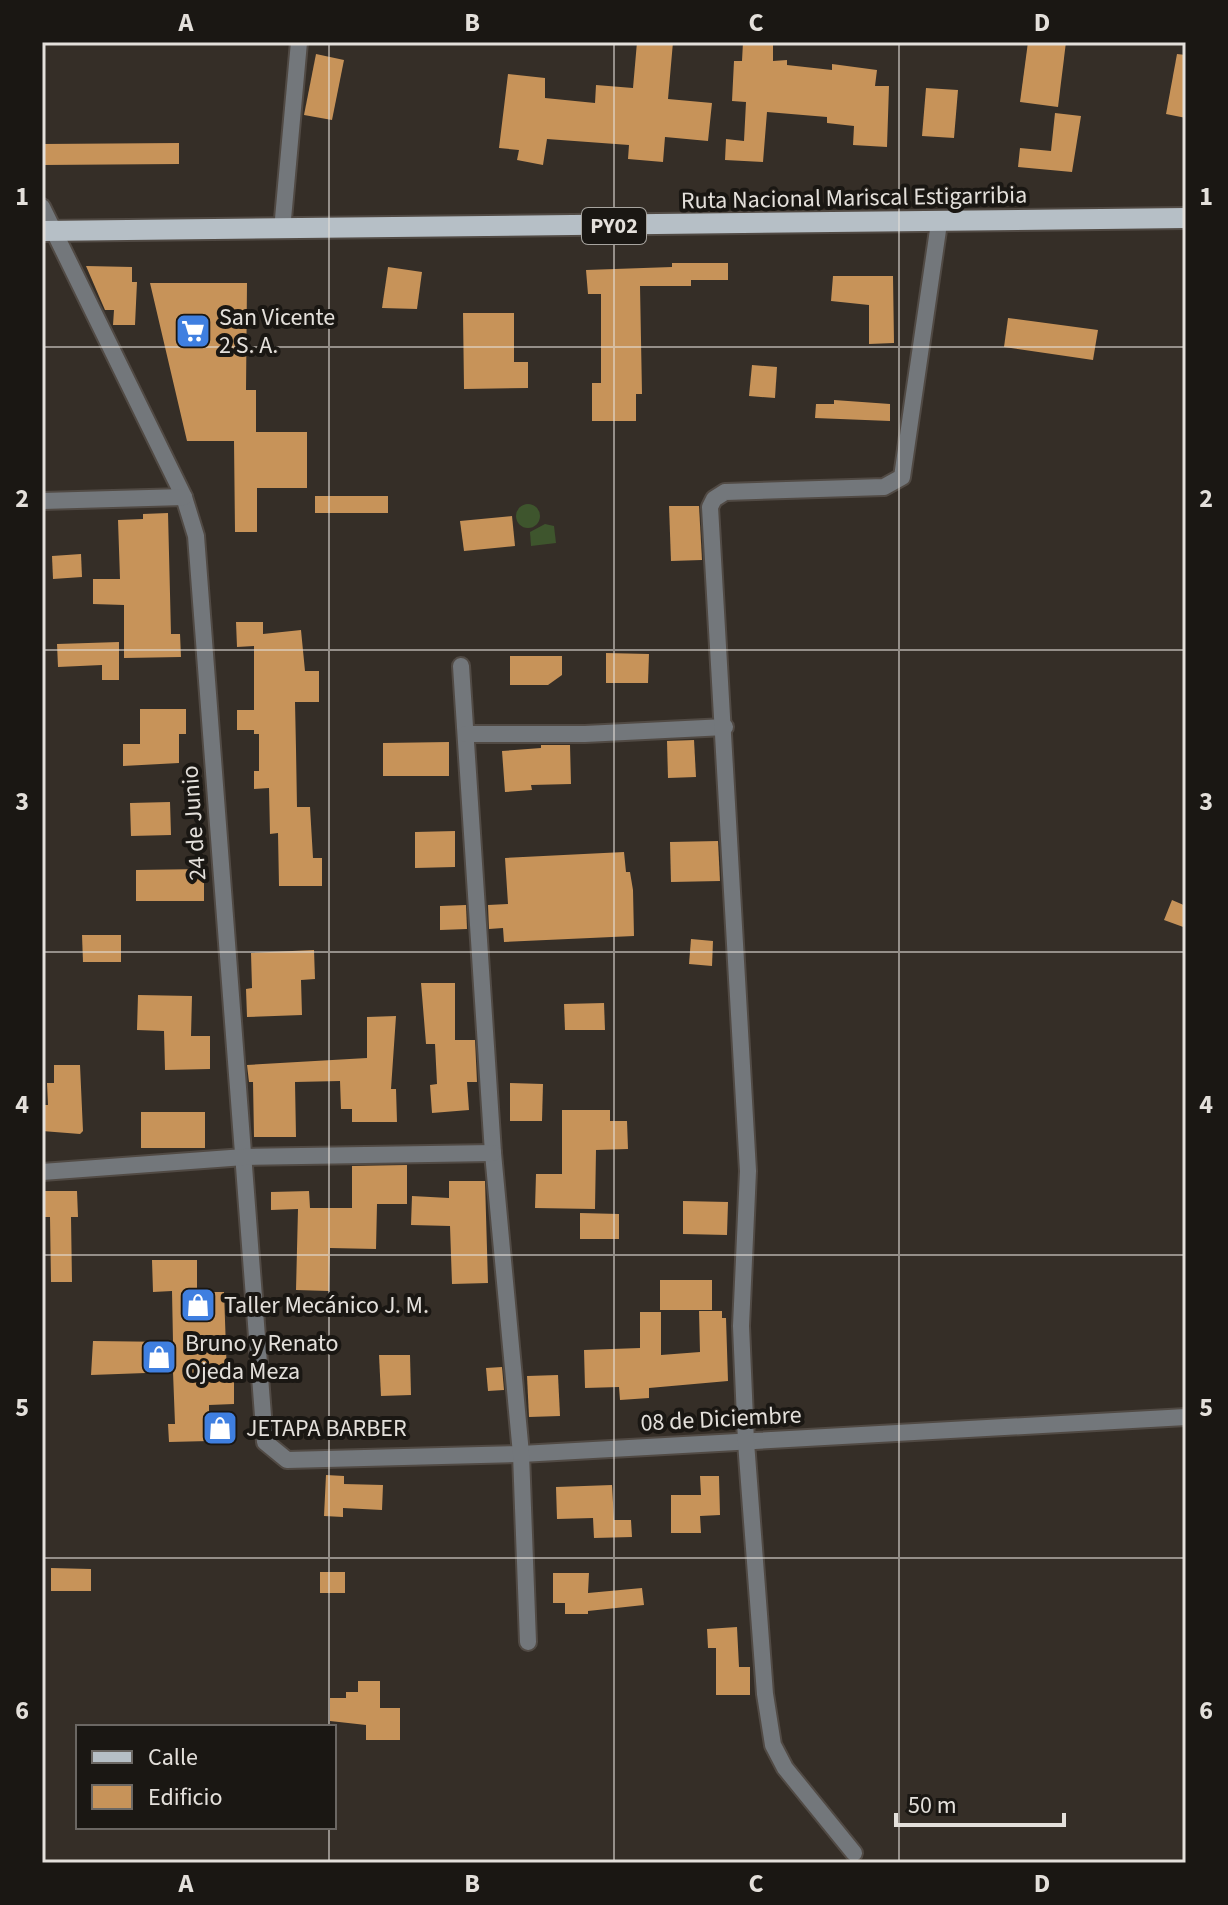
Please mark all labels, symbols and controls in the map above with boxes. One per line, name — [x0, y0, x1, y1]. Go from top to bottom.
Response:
text: A — [178, 4, 195, 41]
text: B — [464, 4, 480, 41]
text: C — [748, 4, 764, 41]
text: D — [1034, 4, 1050, 41]
street label: Ruta Nacional Mariscal Estigarribia — [681, 177, 1027, 219]
text: 1 — [15, 178, 29, 215]
text: 1 — [1199, 178, 1213, 215]
road number: PY02 — [582, 208, 646, 244]
place label: San Vicente 2 S. A. — [219, 300, 335, 363]
supermarket icon: San Vicente 2 S. A. — [174, 312, 212, 350]
text: 2 — [15, 480, 29, 517]
text: 2 — [1199, 480, 1213, 517]
street label: 24 de Junio — [173, 764, 215, 882]
text: 3 — [15, 783, 29, 820]
text: 3 — [1199, 783, 1213, 820]
text: 4 — [15, 1086, 29, 1123]
text: 4 — [1199, 1086, 1213, 1123]
shop icon: Taller Mecánico J. M. — [179, 1286, 217, 1324]
place label: Taller Mecánico J. M. — [224, 1288, 429, 1323]
place label: Bruno y Renato Ojeda Meza — [185, 1326, 338, 1389]
shop icon: Bruno y Renato Ojeda Meza — [140, 1338, 178, 1376]
text: 5 — [15, 1389, 29, 1426]
text: 5 — [1199, 1389, 1213, 1426]
street label: 08 de Diciembre — [640, 1397, 802, 1441]
shop icon: JETAPA BARBER — [201, 1409, 239, 1447]
place label: JETAPA BARBER — [246, 1411, 407, 1446]
text: 6 — [15, 1692, 29, 1729]
text: 6 — [1199, 1692, 1213, 1729]
legend — [76, 1725, 336, 1829]
text: Calle — [148, 1740, 198, 1775]
scale bar — [896, 1777, 1064, 1827]
text: Edificio — [148, 1780, 222, 1815]
text: 50 m — [908, 1788, 957, 1823]
text: A — [178, 1865, 195, 1902]
text: B — [464, 1865, 480, 1902]
text: C — [748, 1865, 764, 1902]
text: D — [1034, 1865, 1050, 1902]

